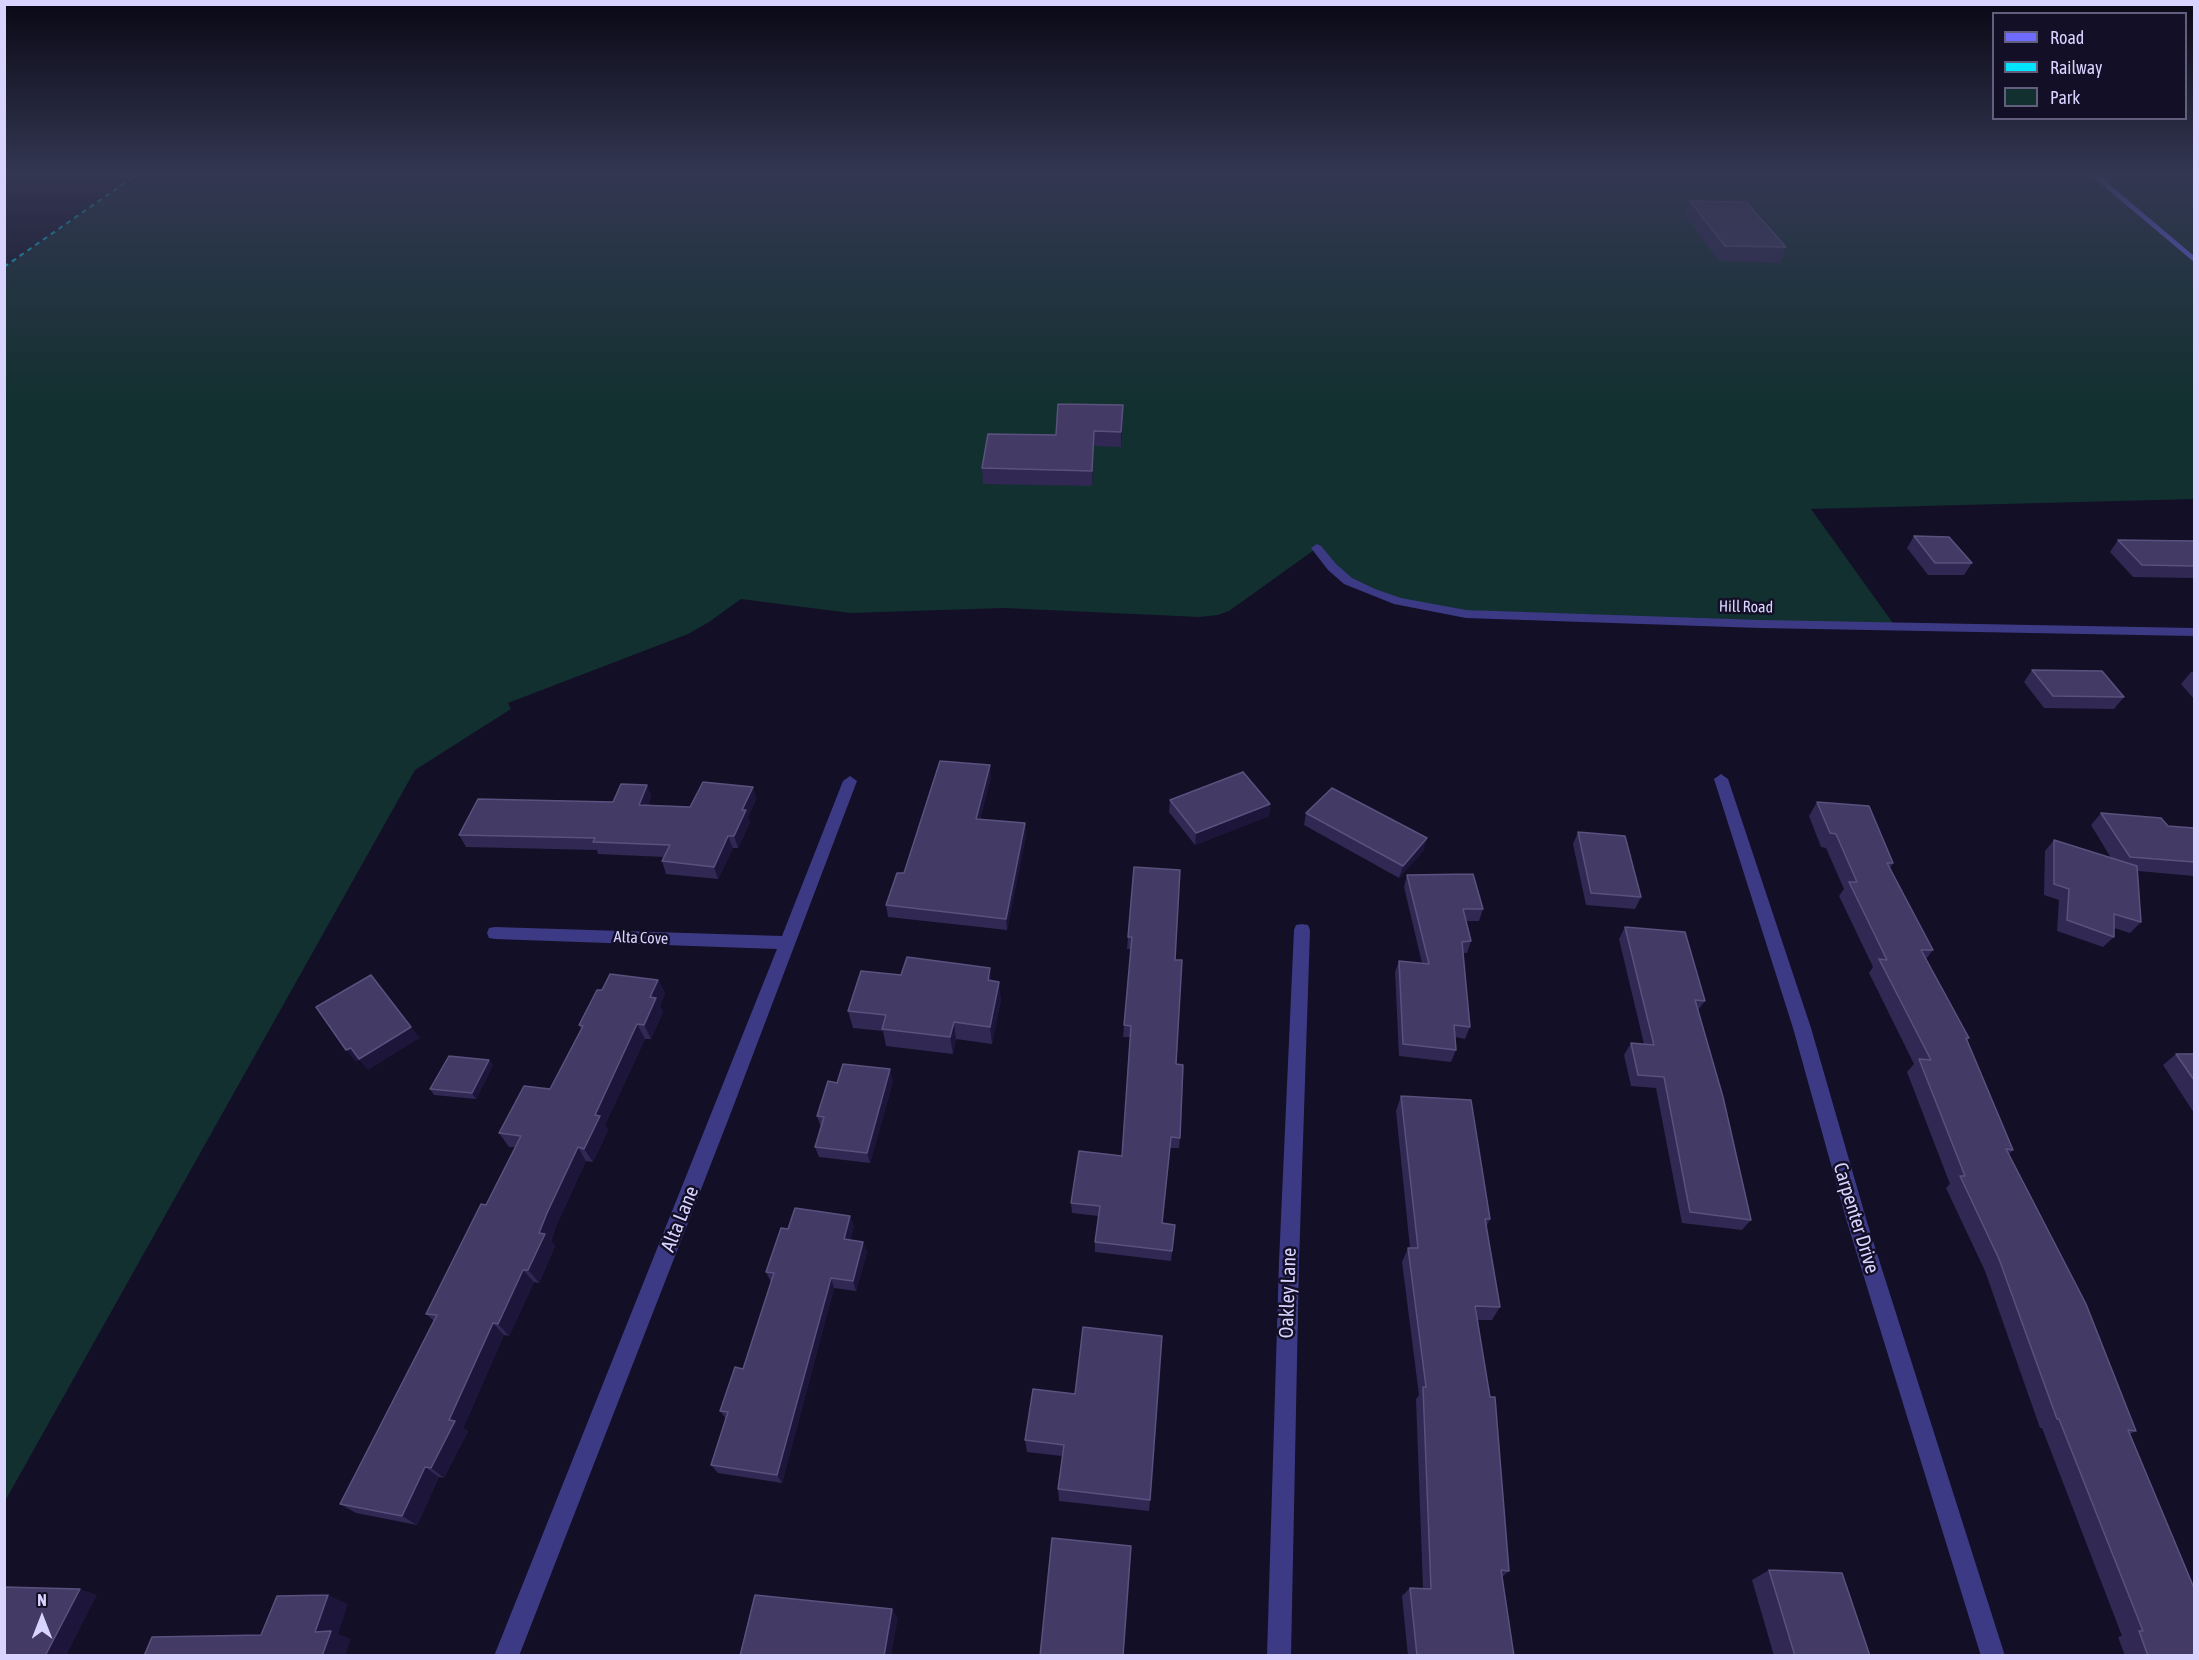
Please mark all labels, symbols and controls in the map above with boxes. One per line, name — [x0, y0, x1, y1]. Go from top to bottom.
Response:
legend — [1992, 12, 2187, 120]
text: Road — [2050, 27, 2084, 48]
text: Railway — [2050, 57, 2102, 78]
text: Park — [2050, 87, 2080, 108]
street label: Hill Road — [1719, 597, 1773, 617]
street label: Alta Cove — [613, 927, 669, 949]
street label: Carpenter Drive — [1828, 1160, 1884, 1276]
street label: Alta Lane — [656, 1183, 704, 1255]
street label: Oakley Lane — [1274, 1247, 1302, 1339]
north arrow — [12, 1588, 72, 1648]
text: N — [37, 1591, 47, 1609]

